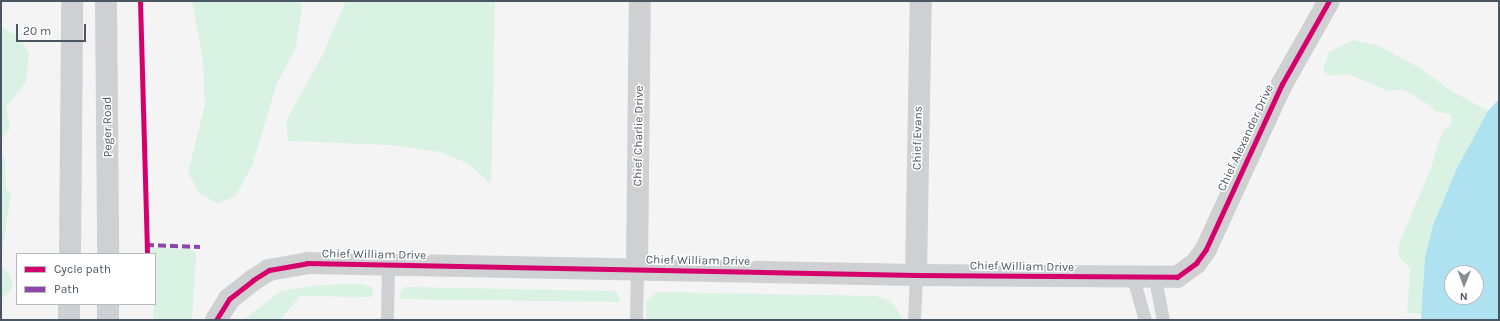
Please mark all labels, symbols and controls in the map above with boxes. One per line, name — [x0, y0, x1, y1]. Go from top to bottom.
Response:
scale bar — [18, 16, 88, 42]
text: 20 m — [23, 24, 51, 38]
street label: Chief Alexander Drive — [1215, 82, 1277, 194]
street label: Chief Charlie Drive — [631, 85, 647, 187]
street label: Peger Road — [100, 97, 116, 157]
street label: Chief Evans — [910, 106, 926, 170]
street label: Chief William Drive — [322, 247, 426, 263]
legend — [16, 253, 156, 305]
street label: Chief William Drive — [646, 253, 750, 269]
street label: Chief William Drive — [970, 259, 1074, 275]
text: Cycle path — [54, 262, 111, 276]
north arrow — [1444, 265, 1484, 305]
text: Path — [54, 282, 79, 296]
text: N — [1460, 290, 1468, 303]

